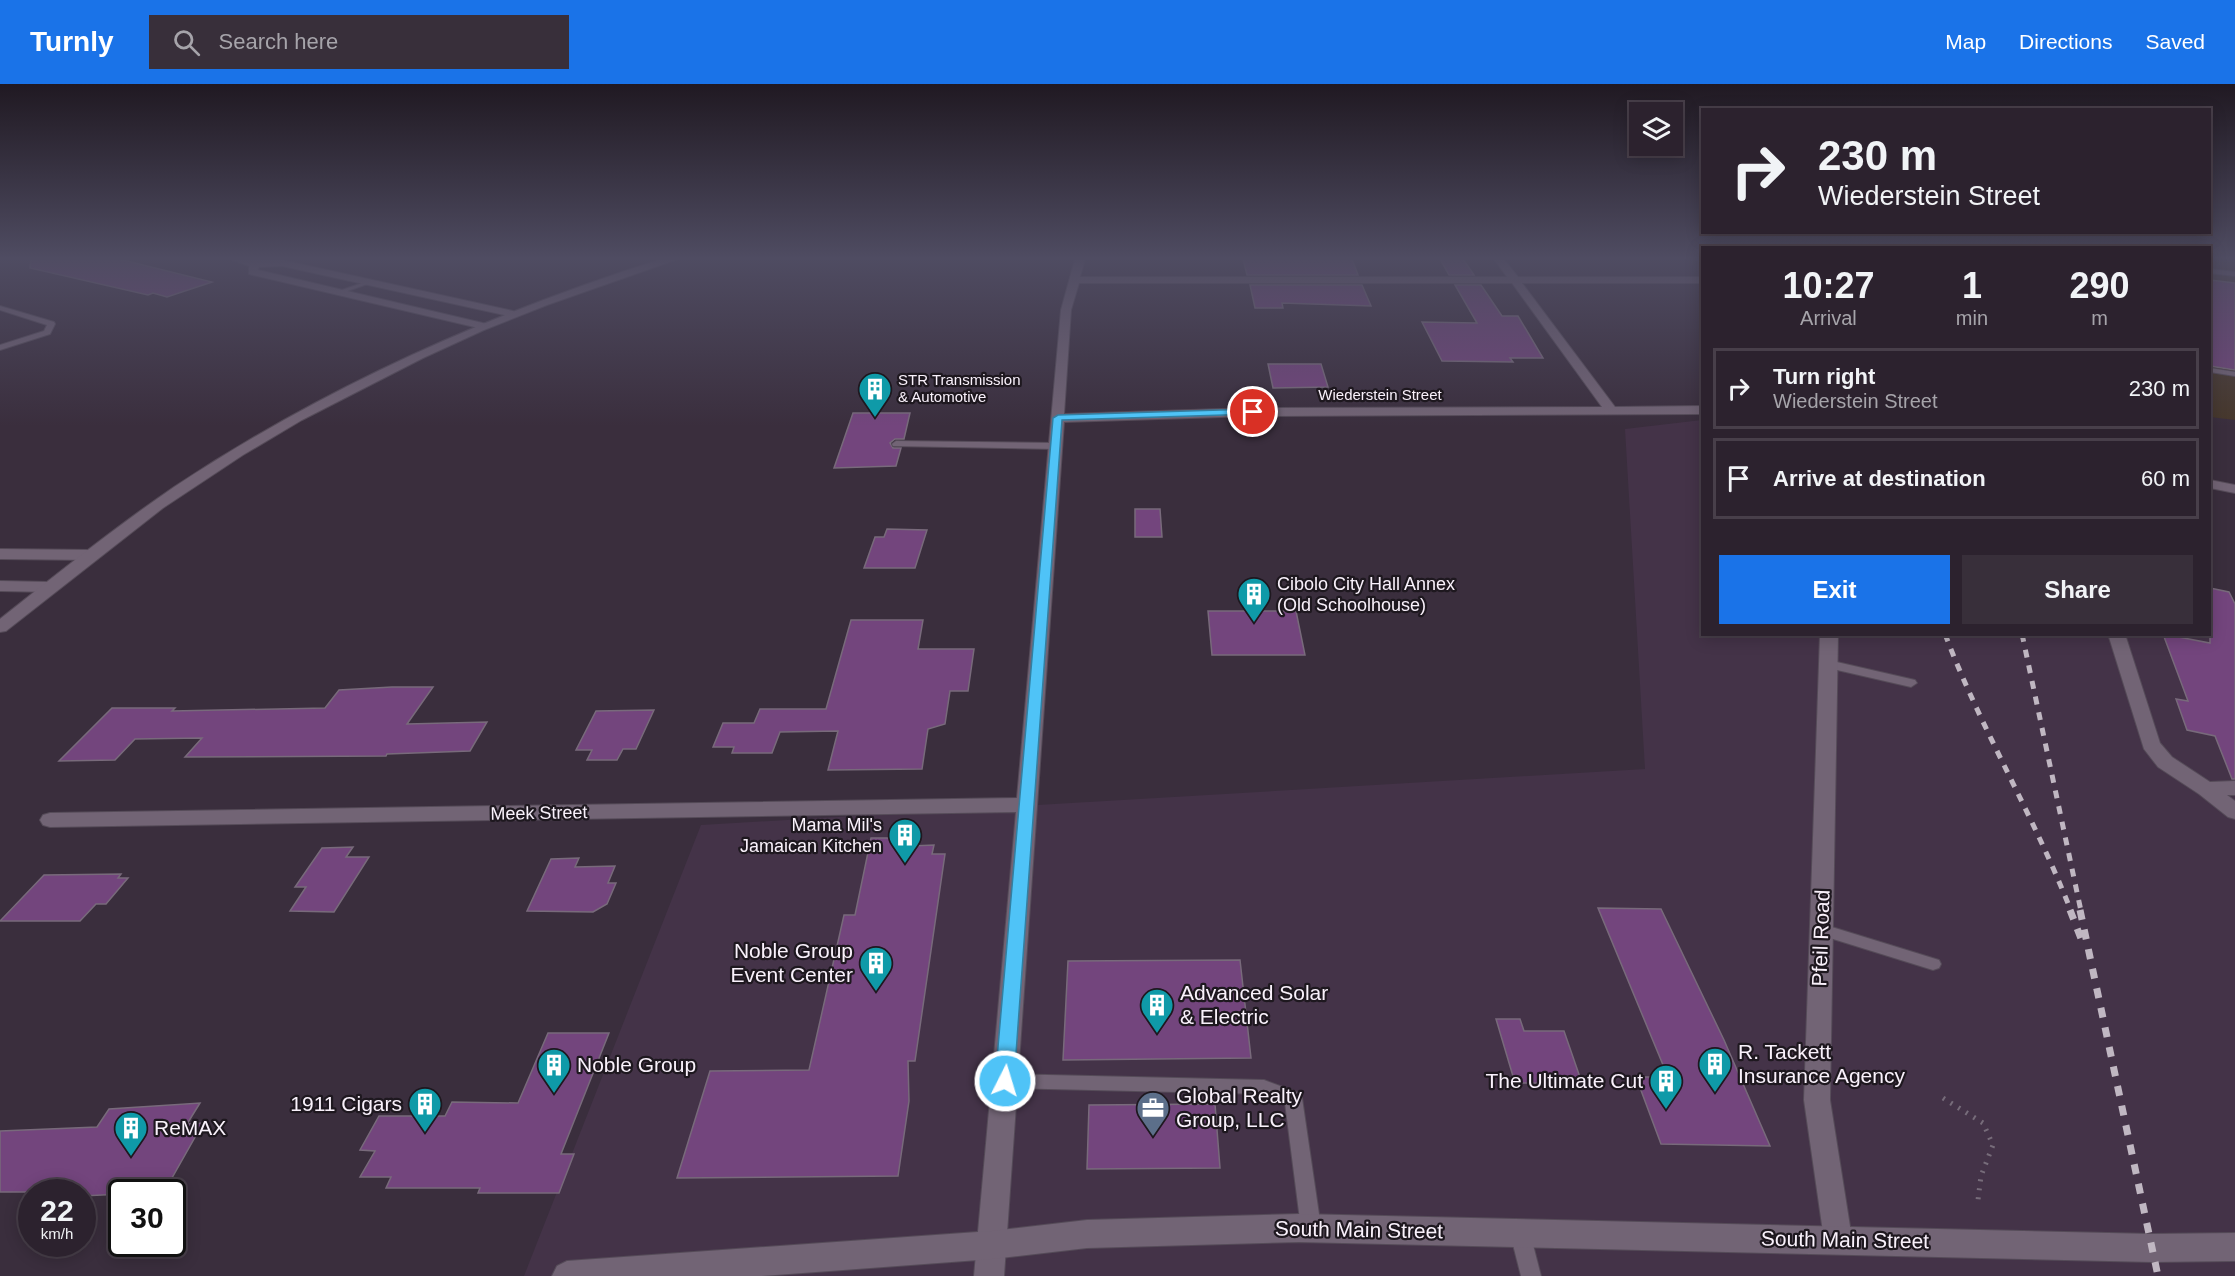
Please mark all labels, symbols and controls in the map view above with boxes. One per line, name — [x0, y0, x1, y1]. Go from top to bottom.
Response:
search box — [149, 15, 569, 69]
text: Turnly — [30, 26, 113, 57]
icon: search — [170, 26, 203, 59]
text: Search here — [218, 29, 338, 54]
text: Map — [1945, 30, 1986, 53]
text: Directions — [2019, 30, 2112, 53]
text: Saved — [2145, 30, 2205, 53]
map controls — [1629, 102, 1683, 156]
button: layers — [1629, 102, 1683, 156]
icon: right — [1719, 132, 1797, 210]
text: 230 m — [1818, 132, 1937, 179]
text: Wiederstein Street — [1818, 181, 2040, 211]
text: 10:27 — [1782, 265, 1874, 306]
text: 1 — [1962, 265, 1982, 306]
text: 290 — [2069, 265, 2130, 306]
text: Arrival — [1800, 307, 1857, 329]
text: min — [1956, 307, 1988, 329]
text: m — [2091, 307, 2108, 329]
text: Turn right — [1773, 364, 1875, 389]
building icon: STR Transmission & Automotive — [857, 371, 893, 418]
place label: STR Transmission & Automotive — [898, 371, 1021, 405]
icon: right — [1722, 372, 1755, 405]
text: 230 m — [2129, 376, 2190, 401]
pin — [1227, 386, 1278, 437]
street label: Wiederstein Street — [1318, 386, 1443, 403]
text: Wiederstein Street — [1773, 390, 1938, 412]
icon: arrive — [1236, 395, 1269, 428]
icon: arrive — [1722, 462, 1755, 495]
text: Arrive at destination — [1773, 466, 1986, 491]
text: 60 m — [2141, 466, 2190, 491]
button: Exit — [1719, 555, 1950, 624]
button: Share — [1962, 555, 2193, 624]
place label: Cibolo City Hall Annex (Old Schoolhouse) — [1277, 574, 1455, 615]
building icon: Cibolo City Hall Annex (Old Schoolhouse) — [1236, 576, 1272, 623]
street label: Meek Street — [490, 802, 588, 824]
place label: Mama Mil's Jamaican Kitchen — [740, 815, 882, 856]
building icon: Mama Mil's Jamaican Kitchen — [887, 817, 923, 864]
street label: Pfeil Road — [1807, 889, 1834, 987]
place label: Noble Group Event Center — [730, 939, 853, 986]
building icon: Noble Group Event Center — [858, 945, 894, 992]
place label: Advanced Solar & Electric — [1180, 981, 1328, 1028]
building icon: Advanced Solar & Electric — [1139, 987, 1175, 1034]
place label: R. Tackett Insurance Agency — [1738, 1040, 1905, 1087]
building icon: R. Tackett Insurance Agency — [1697, 1046, 1733, 1093]
building icon: Noble Group — [536, 1047, 572, 1094]
position arrow — [973, 1049, 1037, 1113]
place label: Noble Group — [577, 1053, 696, 1076]
building icon: The Ultimate Cut — [1648, 1063, 1684, 1110]
place label: The Ultimate Cut — [1485, 1069, 1643, 1092]
place label: Global Realty Group, LLC — [1176, 1084, 1303, 1131]
building icon: 1911 Cigars — [407, 1086, 443, 1133]
office icon: Global Realty Group, LLC — [1135, 1090, 1171, 1137]
place label: 1911 Cigars — [290, 1092, 402, 1115]
building icon: ReMAX — [113, 1110, 149, 1157]
place label: ReMAX — [154, 1116, 226, 1139]
speed limit sign: 30 — [108, 1179, 186, 1257]
text: 22 — [40, 1194, 74, 1227]
street label: South Main Street — [1275, 1217, 1443, 1242]
text: km/h — [41, 1225, 73, 1242]
street label: South Main Street — [1761, 1227, 1929, 1252]

